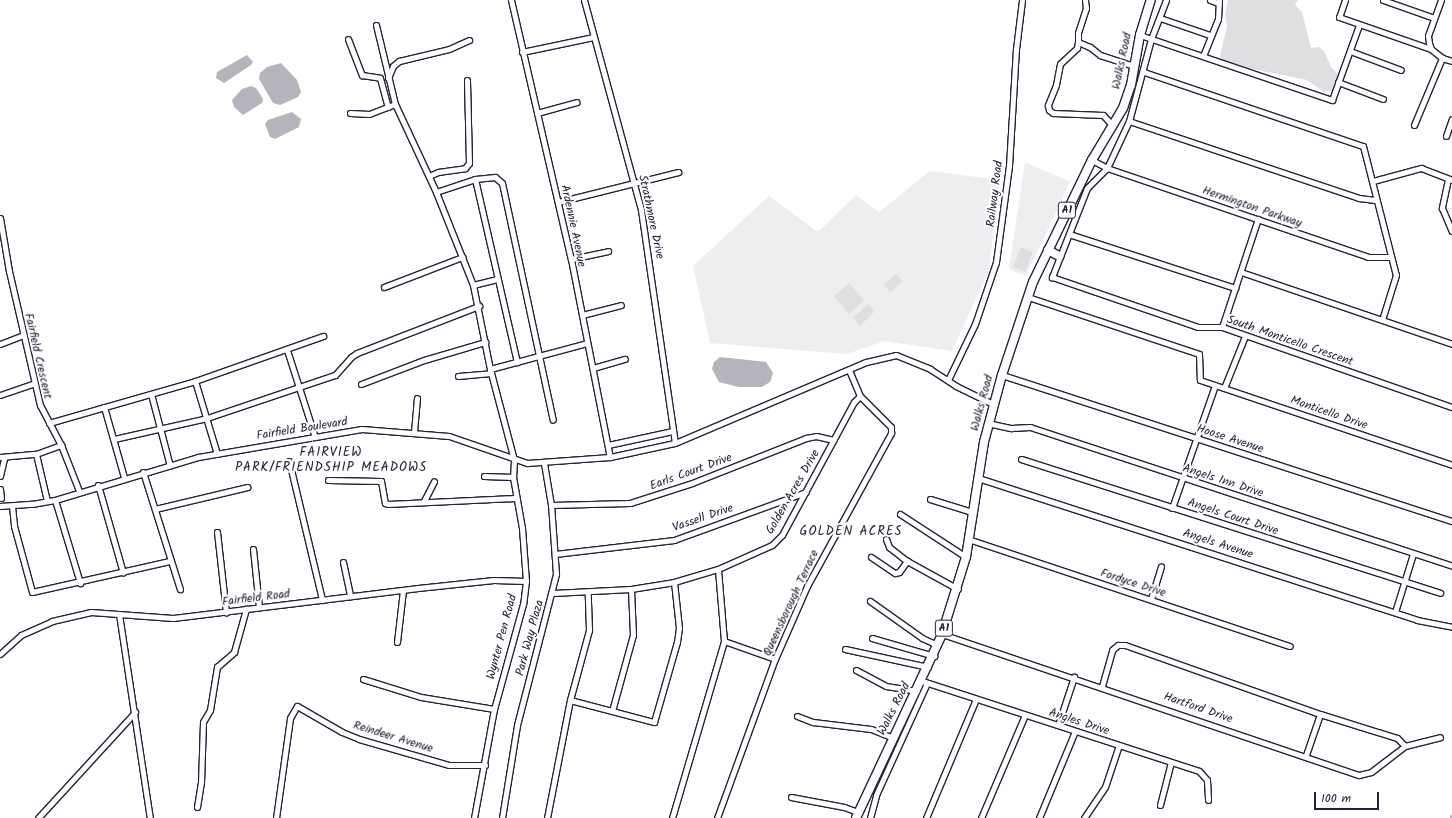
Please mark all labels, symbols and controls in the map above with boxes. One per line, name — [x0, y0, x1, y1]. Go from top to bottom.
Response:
street label: Walks Road — [1109, 31, 1135, 91]
street label: Railway Road — [984, 160, 1006, 228]
street label: Strathmore Drive — [635, 173, 667, 261]
street label: Ardennie Avenue — [557, 183, 589, 269]
street label: Hermington Parkway — [1200, 183, 1304, 231]
road number: A1 — [1057, 201, 1077, 219]
street label: Fairfield Crescent — [21, 312, 55, 400]
street label: South Monticello Crescent — [1225, 313, 1355, 369]
street label: Walks Road — [968, 373, 996, 433]
street label: Monticello Drive — [1289, 393, 1369, 433]
street label: Fairfield Boulevard — [255, 415, 349, 443]
street label: Hoose Avenue — [1195, 421, 1265, 457]
district label: FAIRVIEW PARK/FRIENDSHIP MEADOWS — [235, 446, 427, 477]
street label: Golden Acres Drive — [763, 447, 823, 537]
street label: Earls Court Drive — [648, 450, 734, 494]
street label: Angels Inn Drive — [1181, 461, 1265, 501]
street label: Angels Court Drive — [1186, 496, 1280, 538]
street label: Vassell Drive — [671, 501, 735, 535]
district label: GOLDEN ACRES — [800, 524, 902, 540]
street label: Angels Avenue — [1181, 526, 1255, 562]
street label: Queensborough Terrace — [760, 547, 822, 659]
street label: Fordyce Drive — [1098, 566, 1168, 600]
street label: Fairfield Road — [221, 587, 291, 609]
street label: Wynter Pen Road — [484, 593, 520, 681]
street label: Park Way Plaza — [513, 598, 547, 678]
road number: A1 — [934, 619, 954, 637]
street label: Walks Road — [875, 680, 913, 738]
street label: Hartford Drive — [1162, 689, 1234, 727]
street label: Angles Drive — [1047, 705, 1111, 739]
street label: Reindeer Avenue — [351, 718, 435, 756]
scale bar — [1316, 784, 1381, 810]
text: 100 m — [1321, 789, 1351, 808]

